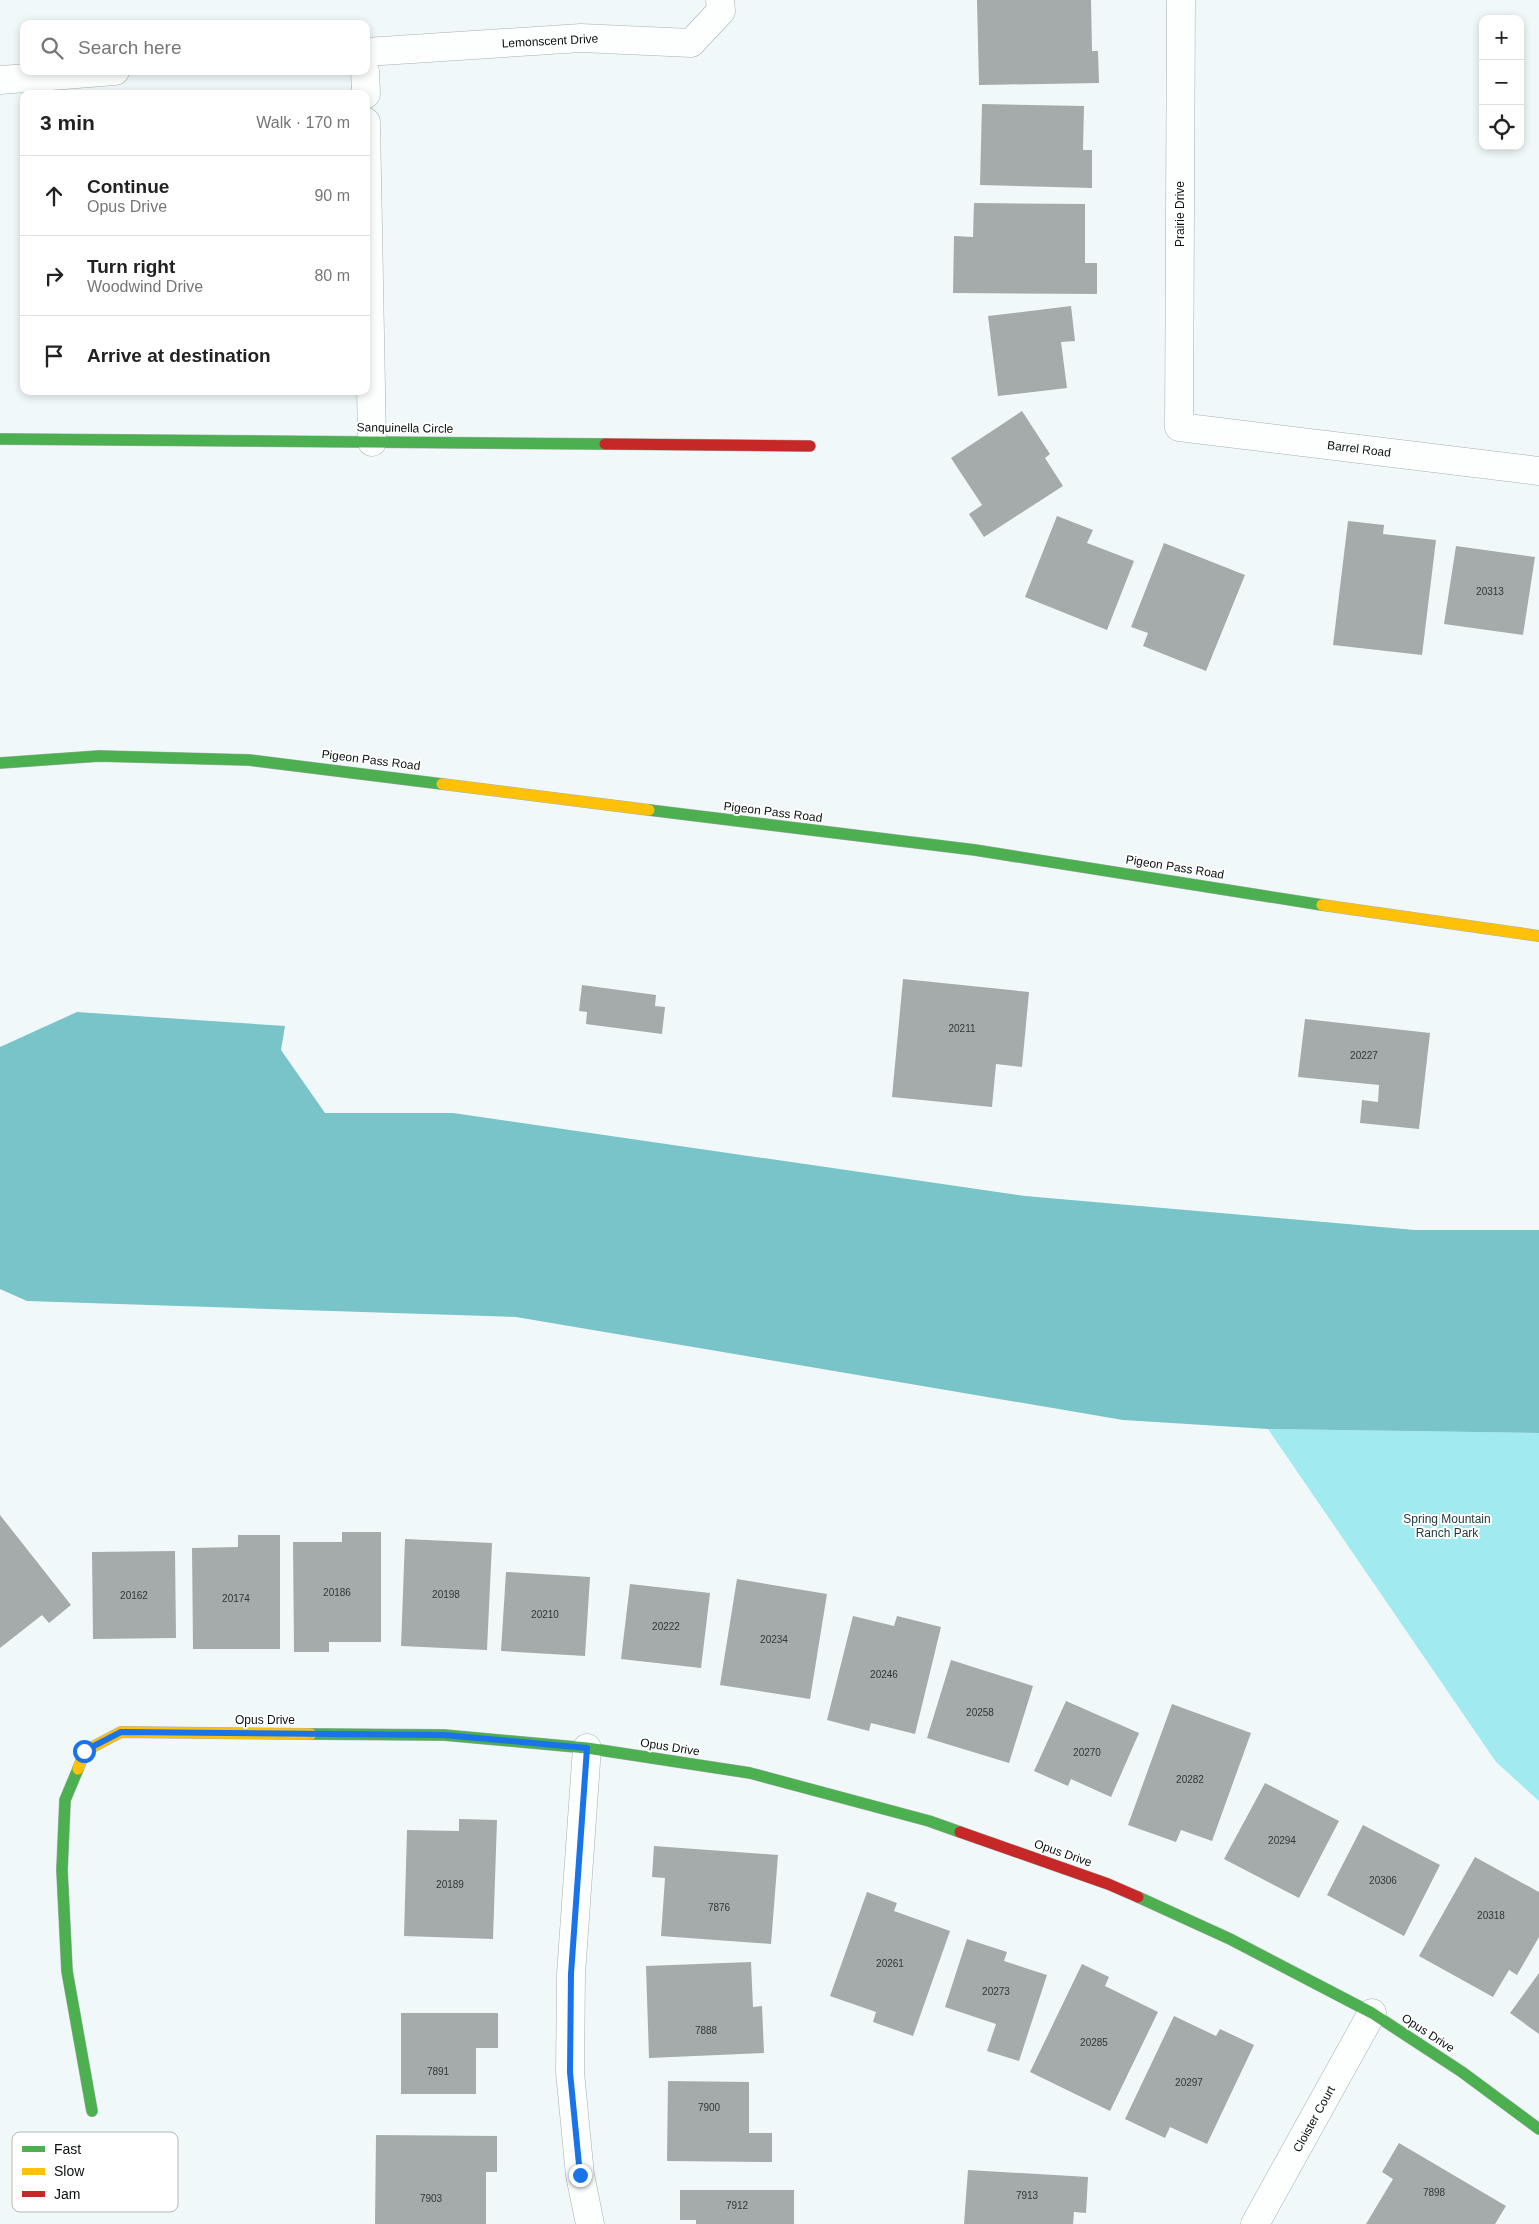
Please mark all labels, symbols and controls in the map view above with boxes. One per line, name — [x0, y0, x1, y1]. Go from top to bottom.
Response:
map controls — [1479, 15, 1524, 150]
button: + — [1479, 15, 1524, 60]
search box — [20, 20, 370, 75]
street label: Lemonscent Drive — [501, 31, 599, 51]
icon: search — [38, 34, 66, 62]
text: Search here — [78, 37, 182, 58]
button: − — [1479, 60, 1524, 105]
button: locate — [1479, 105, 1524, 150]
text: 3 min — [40, 111, 95, 134]
text: Walk · 170 m — [256, 114, 350, 131]
text: Continue — [87, 176, 169, 197]
street label: Prairie Drive — [1173, 181, 1187, 247]
icon: ahead — [40, 182, 68, 210]
text: 90 m — [314, 187, 350, 204]
text: Opus Drive — [87, 198, 167, 215]
text: Turn right — [87, 256, 175, 277]
icon: right — [40, 262, 68, 290]
text: 80 m — [314, 267, 350, 284]
text: Woodwind Drive — [87, 278, 203, 295]
icon: arrive — [40, 342, 68, 370]
text: Arrive at destination — [87, 345, 271, 366]
street label: Sanquinella Circle — [357, 420, 454, 436]
street label: Barrel Road — [1326, 438, 1392, 460]
house number: 20313 — [1476, 586, 1504, 597]
street label: Pigeon Pass Road — [321, 747, 421, 773]
street label: Pigeon Pass Road — [723, 799, 823, 825]
street label: Pigeon Pass Road — [1125, 852, 1225, 882]
house number: 20211 — [948, 1023, 976, 1034]
house number: 20227 — [1350, 1050, 1378, 1061]
park label: Spring Mountain Ranch Park — [1403, 1512, 1491, 1540]
house number: 20186 — [323, 1587, 351, 1598]
house number: 20198 — [432, 1589, 460, 1600]
house number: 20162 — [120, 1590, 148, 1601]
house number: 20174 — [222, 1593, 250, 1604]
house number: 20210 — [531, 1609, 559, 1620]
house number: 20222 — [652, 1621, 680, 1632]
house number: 20234 — [760, 1634, 788, 1645]
house number: 20246 — [870, 1669, 898, 1680]
house number: 20258 — [966, 1707, 994, 1718]
street label: Opus Drive — [235, 1713, 295, 1727]
street label: Opus Drive — [639, 1735, 701, 1759]
route start — [73, 1740, 96, 1763]
house number: 20270 — [1073, 1747, 1101, 1758]
house number: 20282 — [1176, 1774, 1204, 1785]
house number: 20294 — [1268, 1835, 1296, 1846]
street label: Opus Drive — [1032, 1837, 1094, 1869]
house number: 20306 — [1369, 1875, 1397, 1886]
house number: 20189 — [436, 1879, 464, 1890]
house number: 7876 — [708, 1902, 731, 1913]
house number: 20318 — [1477, 1910, 1505, 1921]
house number: 20261 — [876, 1958, 904, 1969]
house number: 20273 — [982, 1986, 1010, 1997]
street label: Opus Drive — [1399, 2011, 1457, 2055]
house number: 7888 — [695, 2025, 718, 2036]
house number: 20285 — [1080, 2037, 1108, 2048]
house number: 7891 — [427, 2066, 450, 2077]
house number: 20297 — [1175, 2077, 1203, 2088]
street label: Cloister Court — [1290, 2083, 1338, 2154]
house number: 7900 — [698, 2102, 721, 2113]
legend — [12, 2132, 178, 2212]
text: Fast — [54, 2141, 81, 2157]
text: Slow — [54, 2163, 85, 2179]
route end — [569, 2164, 592, 2187]
text: Jam — [54, 2186, 80, 2202]
house number: 7898 — [1423, 2187, 1446, 2198]
house number: 7913 — [1016, 2190, 1039, 2201]
house number: 7903 — [420, 2193, 443, 2204]
house number: 7912 — [726, 2200, 749, 2211]

